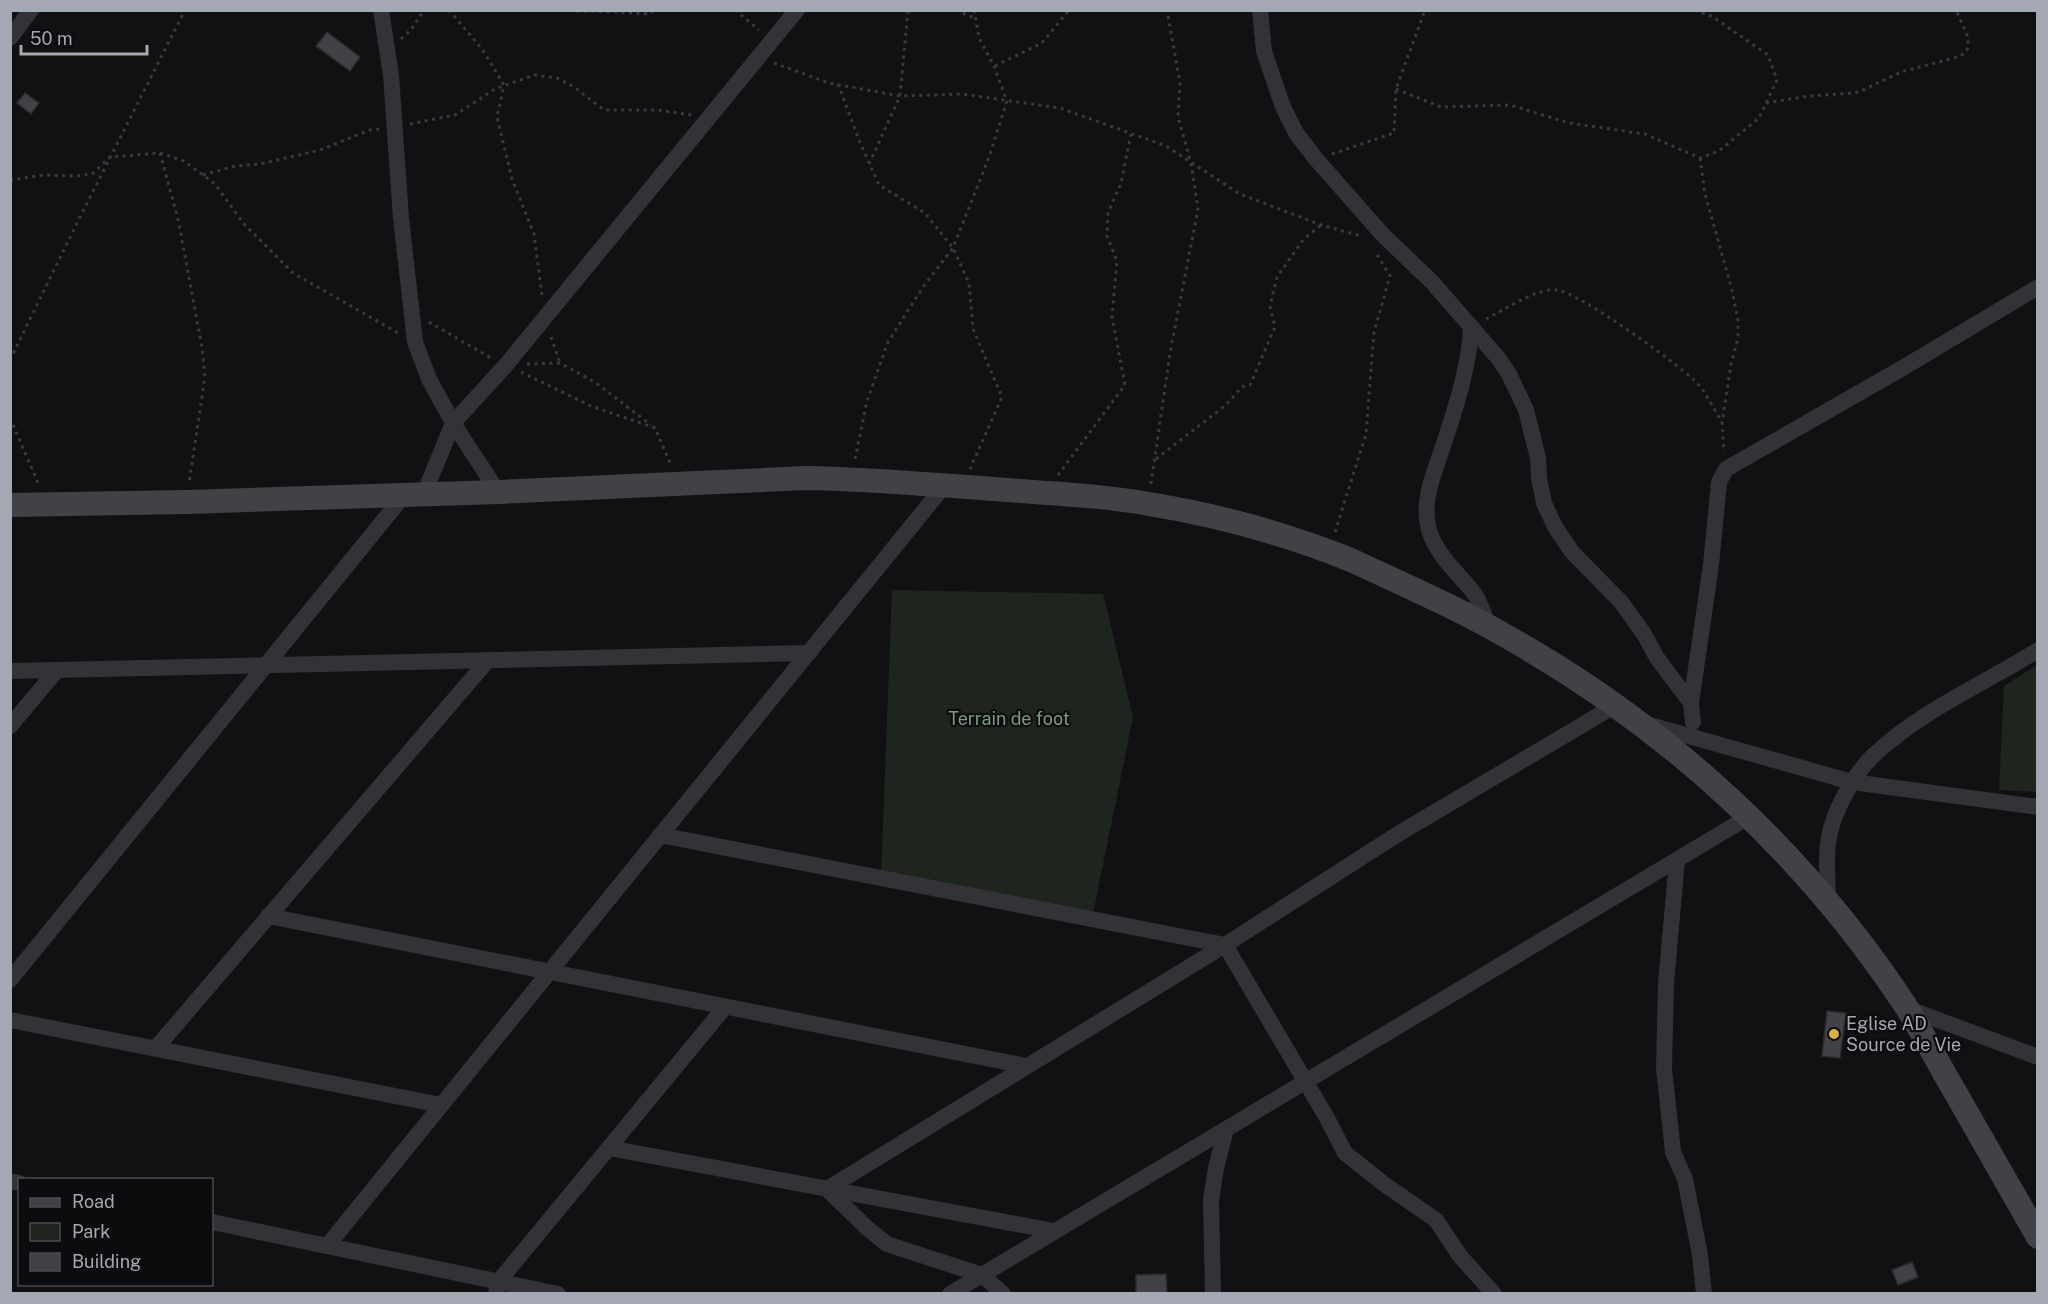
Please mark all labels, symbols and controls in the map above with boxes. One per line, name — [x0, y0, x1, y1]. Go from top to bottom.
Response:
scale bar — [21, 18, 147, 56]
text: 50 m — [30, 28, 73, 49]
park label: Terrain de foot — [948, 708, 1070, 729]
place label: Eglise AD Source de Vie — [1846, 1013, 1961, 1055]
marker: Eglise AD Source de Vie — [1827, 1027, 1841, 1041]
legend — [18, 1178, 213, 1286]
text: Road — [72, 1191, 115, 1212]
text: Park — [72, 1221, 110, 1242]
text: Building — [72, 1251, 141, 1272]

